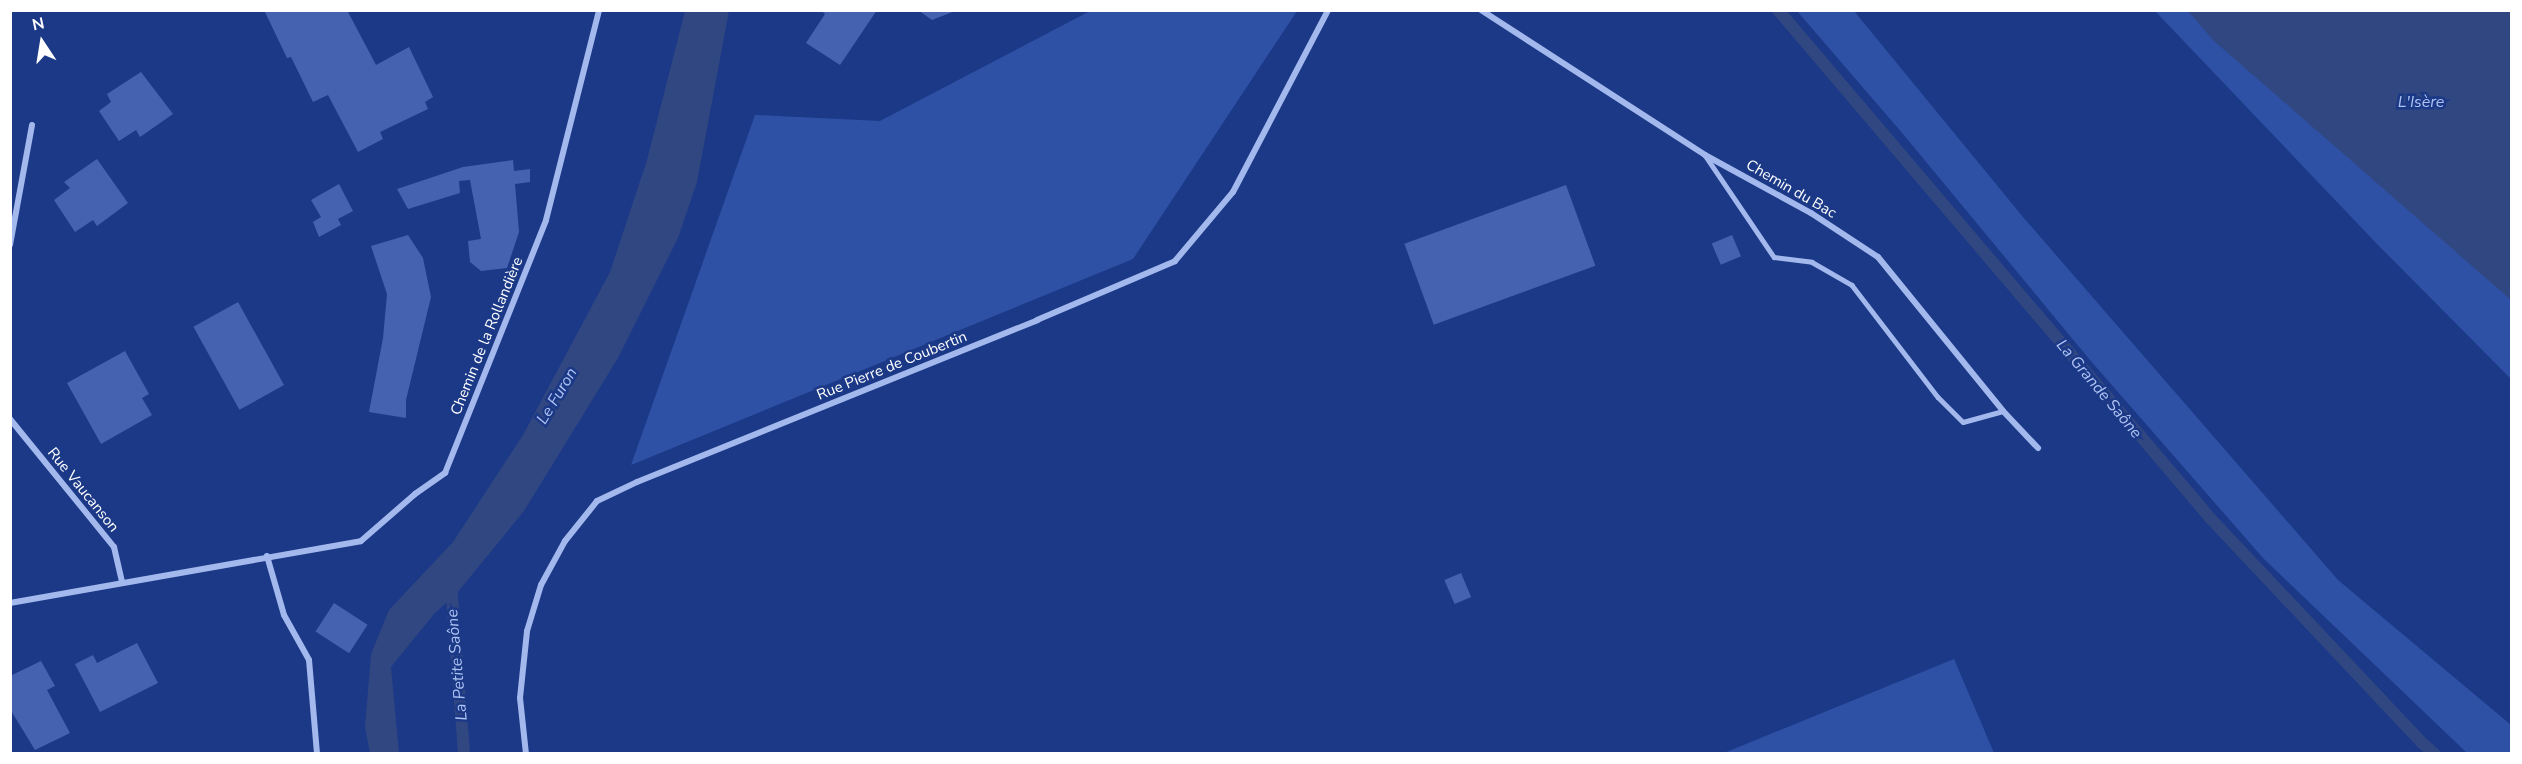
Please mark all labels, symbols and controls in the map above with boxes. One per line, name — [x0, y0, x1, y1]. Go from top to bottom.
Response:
north arrow — [12, 12, 72, 72]
text: N — [30, 12, 46, 36]
water label: L'Isère — [2398, 92, 2444, 112]
street label: Chemin du Bac — [1743, 156, 1839, 222]
street label: Chemin de la Rollandière — [447, 254, 527, 418]
street label: Rue Pierre de Coubertin — [814, 328, 970, 404]
water label: La Grande Saône — [2052, 336, 2146, 442]
water label: Le Furon — [533, 364, 581, 428]
street label: Rue Vaucanson — [43, 444, 123, 536]
water label: La Petite Saône — [443, 608, 471, 722]

